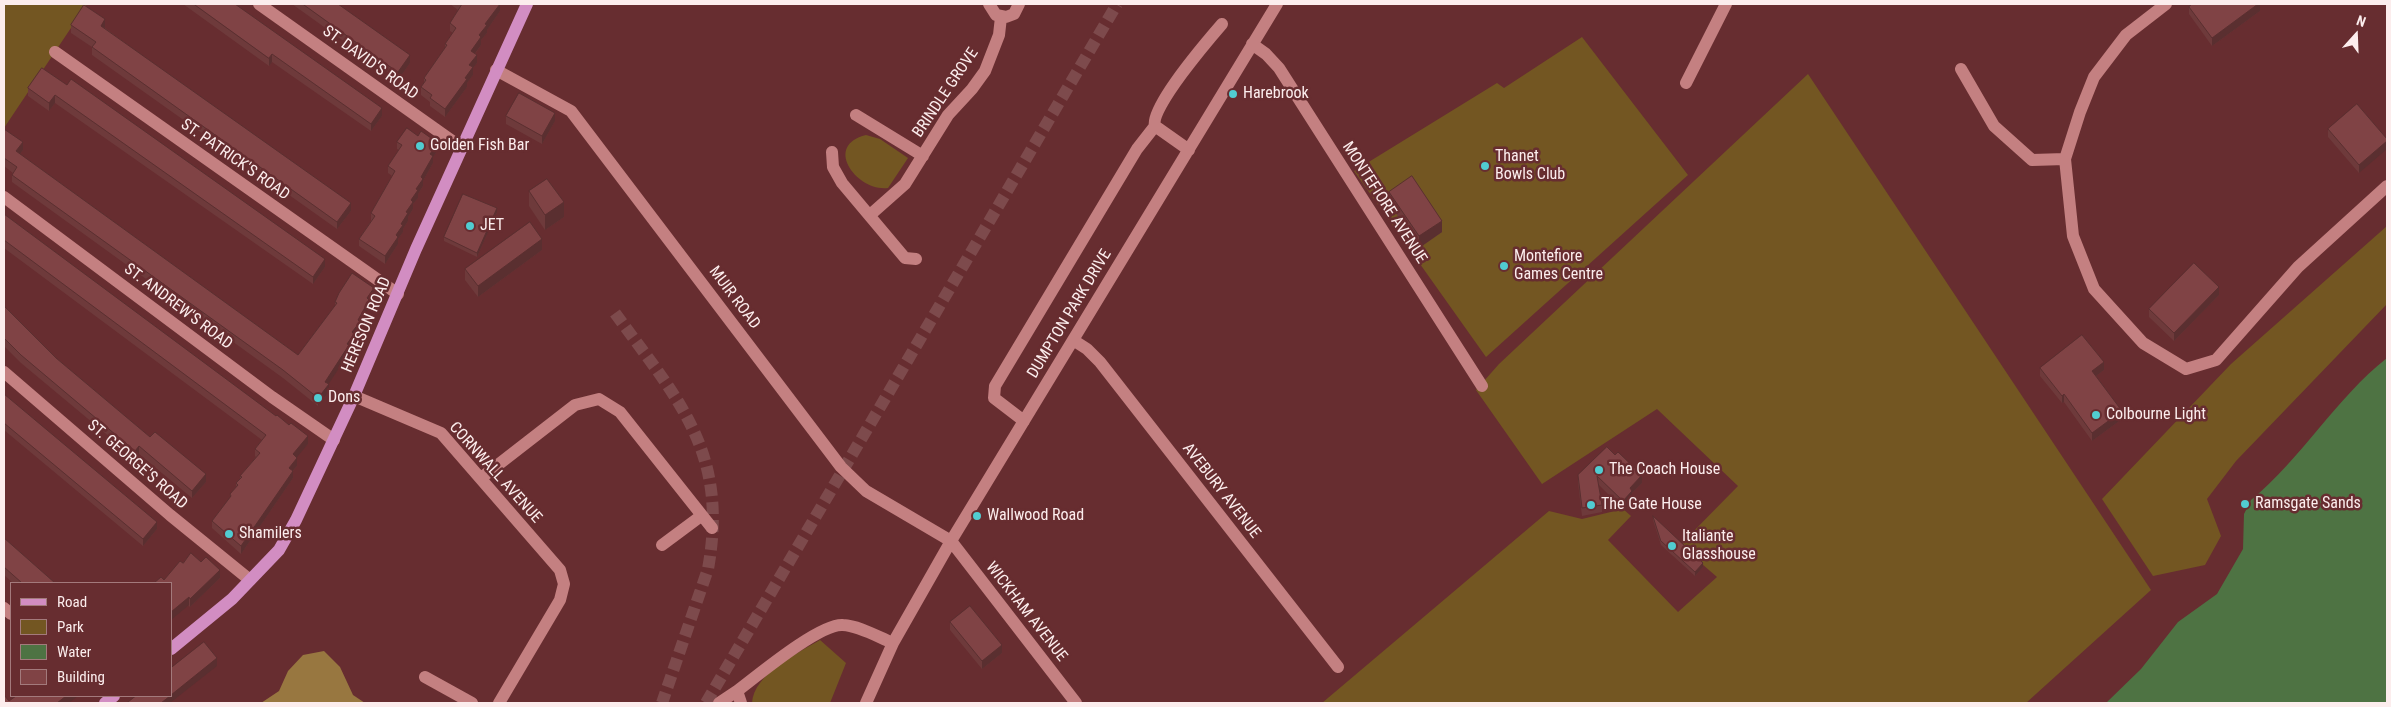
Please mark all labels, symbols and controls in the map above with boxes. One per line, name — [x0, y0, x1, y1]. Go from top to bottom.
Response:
north arrow — [2331, 10, 2381, 60]
text: N — [2354, 12, 2368, 30]
street label: ST. DAVID'S ROAD — [318, 22, 422, 104]
street label: BRINDLE GROVE — [909, 45, 983, 141]
place label: Harebrook — [1243, 84, 1309, 104]
marker: Harebrook — [1227, 88, 1239, 100]
street label: ST. PATRICK'S ROAD — [177, 115, 293, 205]
place label: Golden Fish Bar — [430, 136, 529, 156]
street label: MONTEFIORE AVENUE — [1337, 138, 1431, 268]
marker: Golden Fish Bar — [414, 140, 426, 152]
place label: Thanet Bowls Club — [1495, 147, 1565, 185]
marker: Thanet Bowls Club — [1479, 160, 1491, 172]
place label: JET — [480, 216, 504, 236]
marker: JET — [464, 220, 476, 232]
street label: DUMPTON PARK DRIVE — [1024, 246, 1116, 382]
place label: Montefiore Games Centre — [1514, 247, 1603, 285]
street label: ST. ANDREW'S ROAD — [120, 260, 236, 354]
marker: Montefiore Games Centre — [1498, 260, 1510, 272]
street label: MUIR ROAD — [704, 263, 764, 333]
street label: HERESON ROAD — [338, 274, 396, 376]
place label: Dons — [328, 388, 360, 408]
marker: Dons — [312, 392, 324, 404]
place label: Colbourne Light — [2106, 405, 2206, 425]
marker: Colbourne Light — [2090, 409, 2102, 421]
street label: ST. GEORGE'S ROAD — [83, 416, 191, 514]
street label: CORNWALL AVENUE — [445, 419, 545, 527]
street label: AVEBURY AVENUE — [1178, 440, 1264, 542]
place label: The Coach House — [1609, 460, 1720, 480]
marker: The Coach House — [1593, 464, 1605, 476]
place label: Ramsgate Sands — [2255, 494, 2361, 514]
place label: The Gate House — [1601, 495, 1702, 515]
marker: Ramsgate Sands — [2239, 498, 2251, 510]
marker: The Gate House — [1585, 499, 1597, 511]
place label: Wallwood Road — [987, 506, 1084, 526]
marker: Wallwood Road — [971, 510, 983, 522]
place label: Shamilers — [239, 524, 302, 544]
place label: Italiante Glasshouse — [1682, 527, 1756, 565]
marker: Shamilers — [223, 528, 235, 540]
marker: Italiante Glasshouse — [1666, 540, 1678, 552]
street label: WICKHAM AVENUE — [981, 558, 1071, 666]
legend — [10, 582, 172, 697]
text: Road — [57, 593, 87, 611]
text: Park — [57, 618, 84, 636]
text: Water — [57, 643, 91, 661]
text: Building — [57, 668, 105, 686]

